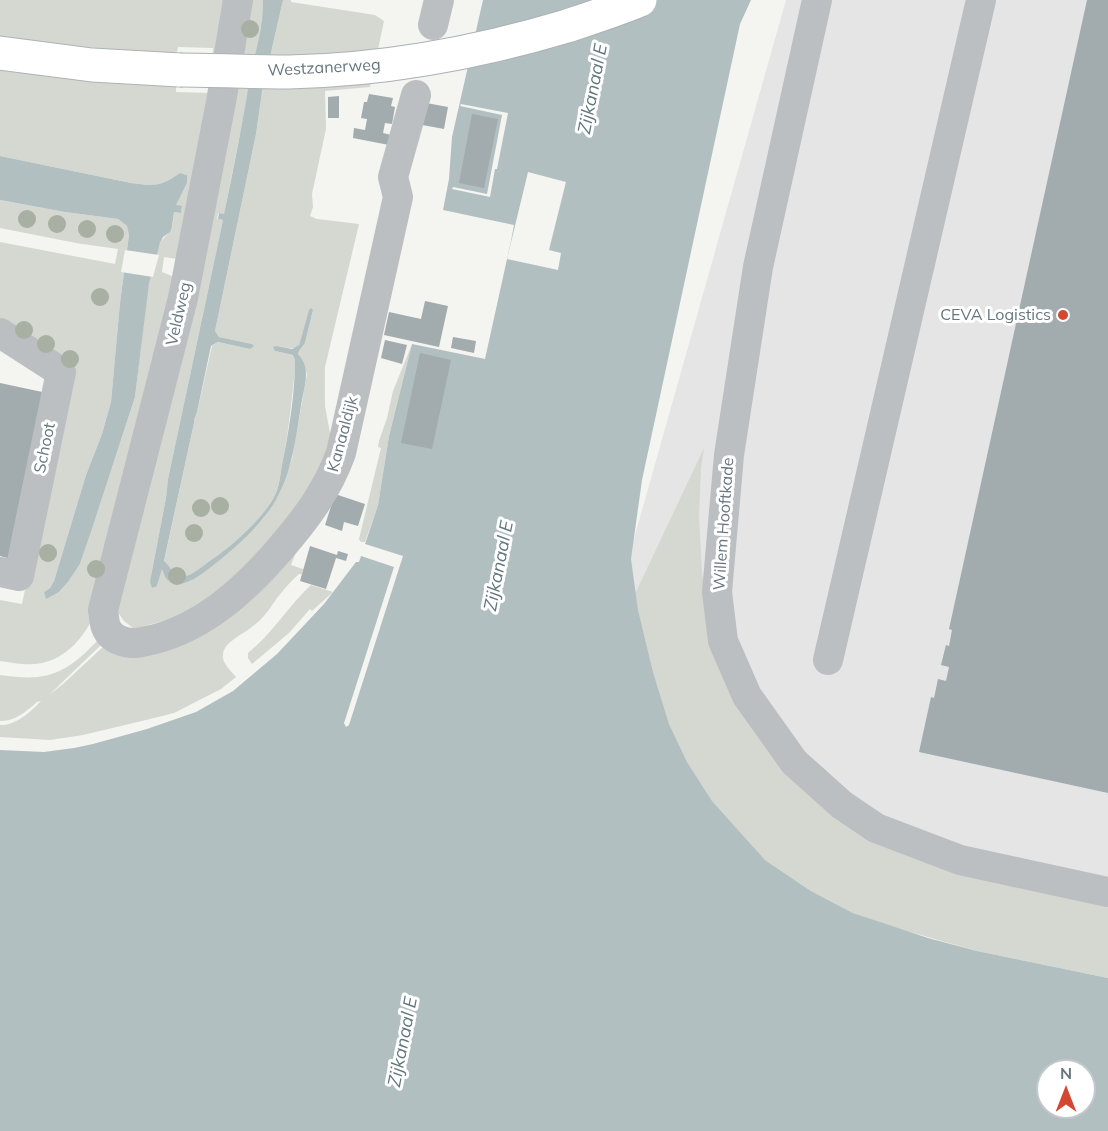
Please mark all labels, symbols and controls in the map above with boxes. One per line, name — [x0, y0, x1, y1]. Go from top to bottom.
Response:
water label: Zijkanaal E — [574, 42, 612, 136]
street label: Westzanerweg — [267, 55, 381, 81]
street label: Veldweg — [162, 280, 196, 348]
place label: CEVA Logistics — [940, 305, 1051, 325]
marker: CEVA Logistics — [1056, 308, 1070, 322]
street label: Kanaaldijk — [324, 394, 362, 474]
street label: Schoot — [30, 421, 60, 475]
street label: Willem Hooftkade — [710, 457, 738, 591]
water label: Zijkanaal E — [480, 519, 518, 613]
water label: Zijkanaal E — [384, 995, 422, 1089]
north arrow — [1036, 1059, 1096, 1119]
text: N — [1060, 1063, 1072, 1083]

